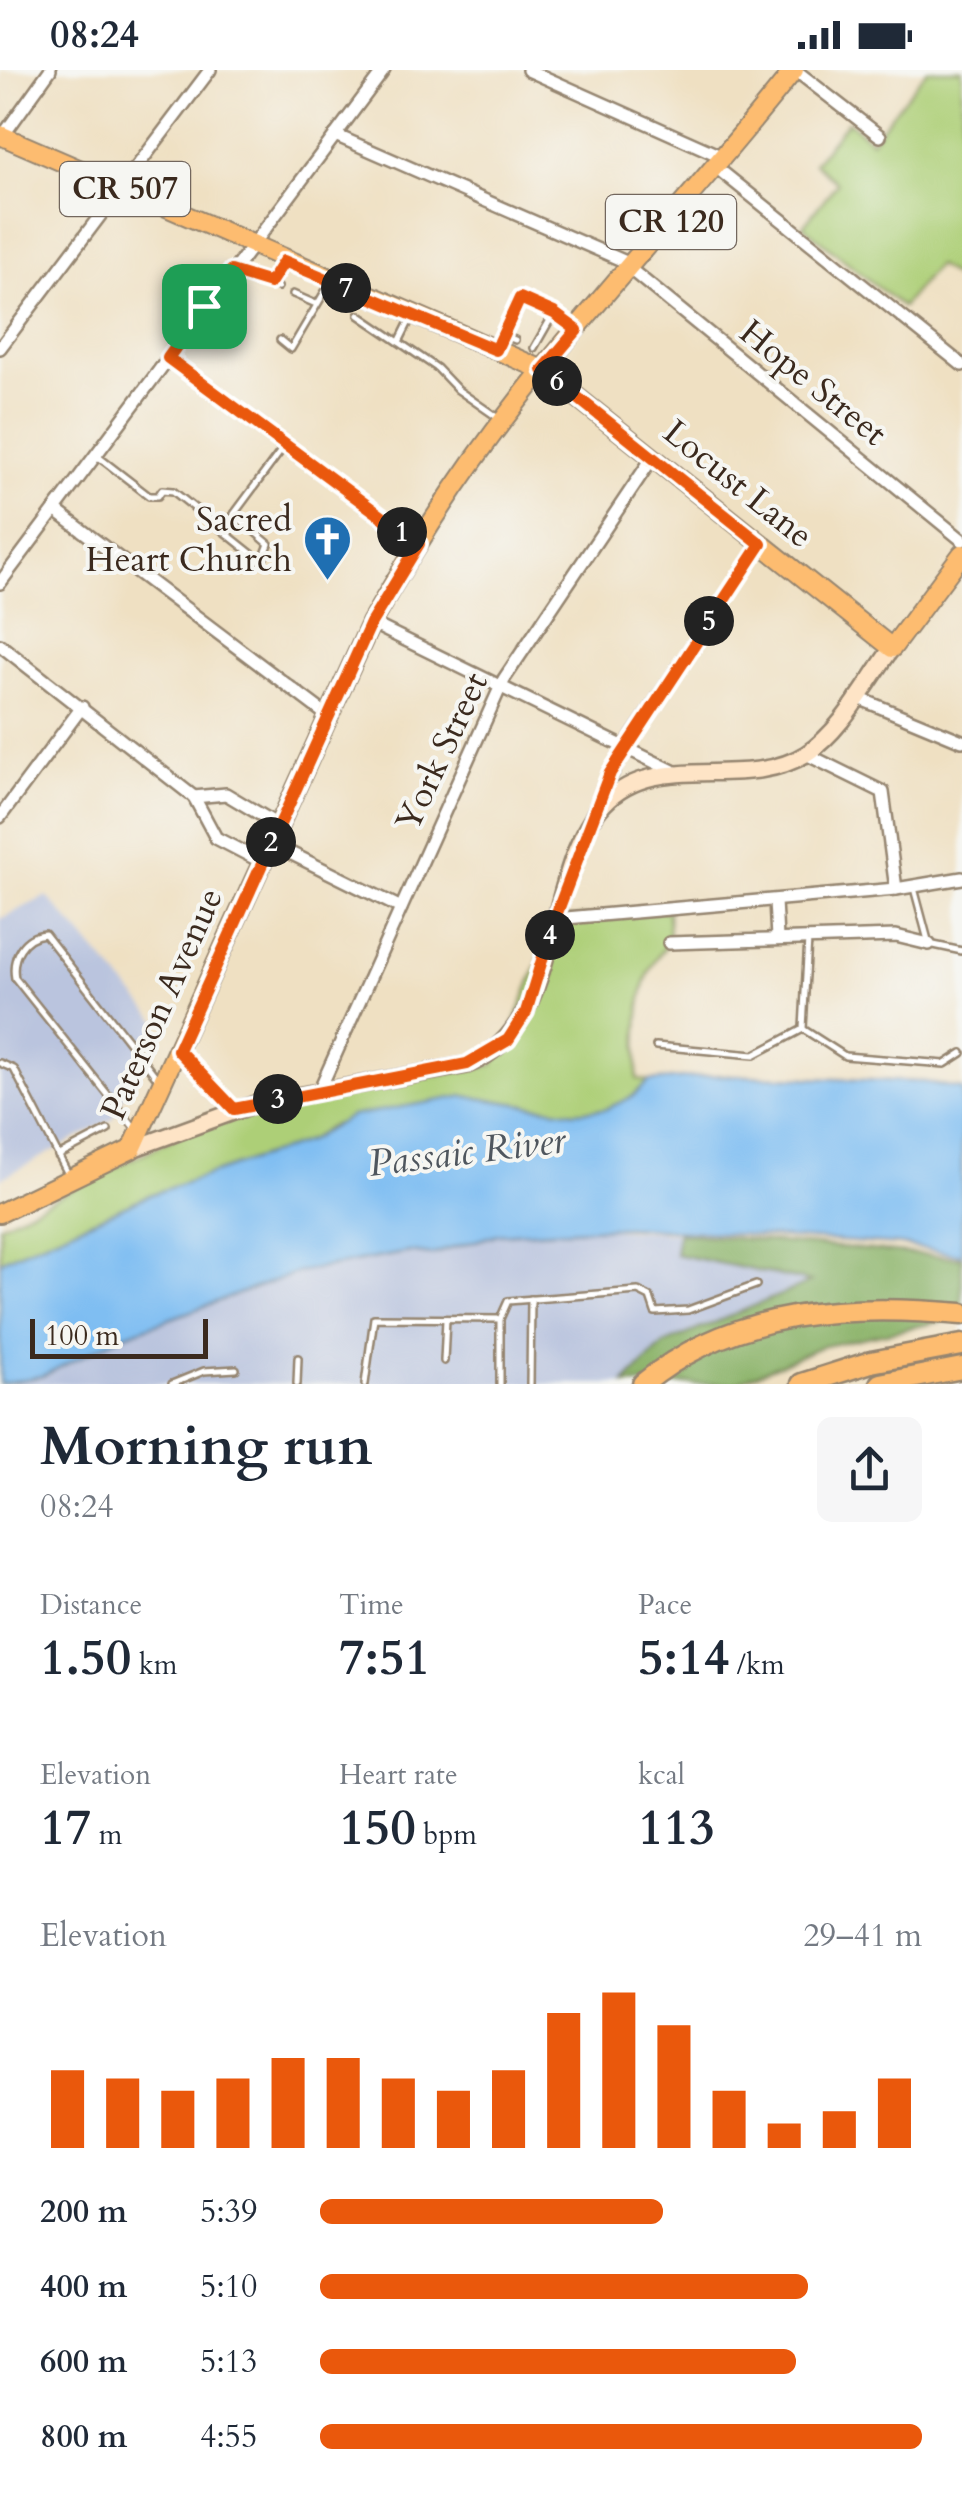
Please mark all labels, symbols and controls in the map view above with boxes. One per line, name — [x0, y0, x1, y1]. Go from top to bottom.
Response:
text: 08:24 — [50, 9, 139, 61]
road number: CR 507 — [60, 162, 190, 216]
road number: CR 120 — [606, 195, 736, 249]
pin: 7 — [321, 263, 371, 313]
pin — [162, 264, 247, 349]
text: 7 — [339, 269, 353, 307]
icon: arrive — [177, 279, 232, 334]
street label: Hope Street — [729, 309, 897, 457]
pin: 6 — [532, 356, 582, 406]
text: 6 — [550, 362, 564, 400]
street label: Locust Lane — [653, 409, 823, 559]
place label: Sacred Heart Church — [85, 496, 292, 584]
pin: 1 — [377, 507, 427, 557]
text: 1 — [395, 513, 409, 551]
church icon: Sacred Heart Church — [301, 514, 353, 582]
pin: 5 — [684, 596, 734, 646]
text: 5 — [702, 602, 716, 640]
street label: York Street — [384, 665, 500, 839]
pin: 2 — [246, 817, 296, 867]
text: 2 — [264, 823, 278, 861]
street label: Paterson Avenue — [89, 881, 235, 1127]
pin: 4 — [525, 910, 575, 960]
text: 4 — [543, 916, 557, 954]
pin: 3 — [253, 1074, 303, 1124]
text: 3 — [271, 1080, 285, 1118]
water label: Passaic River — [366, 1114, 570, 1190]
scale bar — [30, 1314, 208, 1358]
text: 100 m — [45, 1317, 119, 1355]
text: Morning run — [40, 1410, 373, 1484]
button: share — [817, 1417, 922, 1522]
text: 08:24 — [40, 1485, 114, 1529]
text: Distance — [40, 1586, 142, 1624]
text: Time — [339, 1586, 404, 1624]
text: Pace — [638, 1586, 692, 1624]
text: 1.50 — [40, 1624, 131, 1692]
text: 7:51 — [339, 1624, 430, 1692]
text: 5:14 — [638, 1624, 729, 1692]
text: km — [131, 1646, 178, 1684]
text: /km — [729, 1646, 785, 1684]
text: Elevation — [40, 1756, 151, 1794]
text: Heart rate — [339, 1756, 458, 1794]
text: kcal — [638, 1756, 685, 1794]
text: 17 — [40, 1794, 91, 1862]
text: 150 — [339, 1794, 416, 1862]
text: 113 — [638, 1794, 715, 1862]
text: m — [91, 1816, 122, 1854]
text: bpm — [416, 1816, 477, 1854]
text: Elevation — [40, 1914, 167, 1958]
text: 29–41 m — [803, 1914, 922, 1958]
text: 200 m — [40, 2190, 127, 2234]
text: 5:39 — [200, 2190, 257, 2234]
text: 400 m — [40, 2265, 127, 2309]
text: 5:10 — [200, 2265, 257, 2309]
text: 600 m — [40, 2340, 127, 2384]
text: 5:13 — [200, 2340, 257, 2384]
text: 800 m — [40, 2415, 127, 2459]
text: 4:55 — [200, 2415, 257, 2459]

